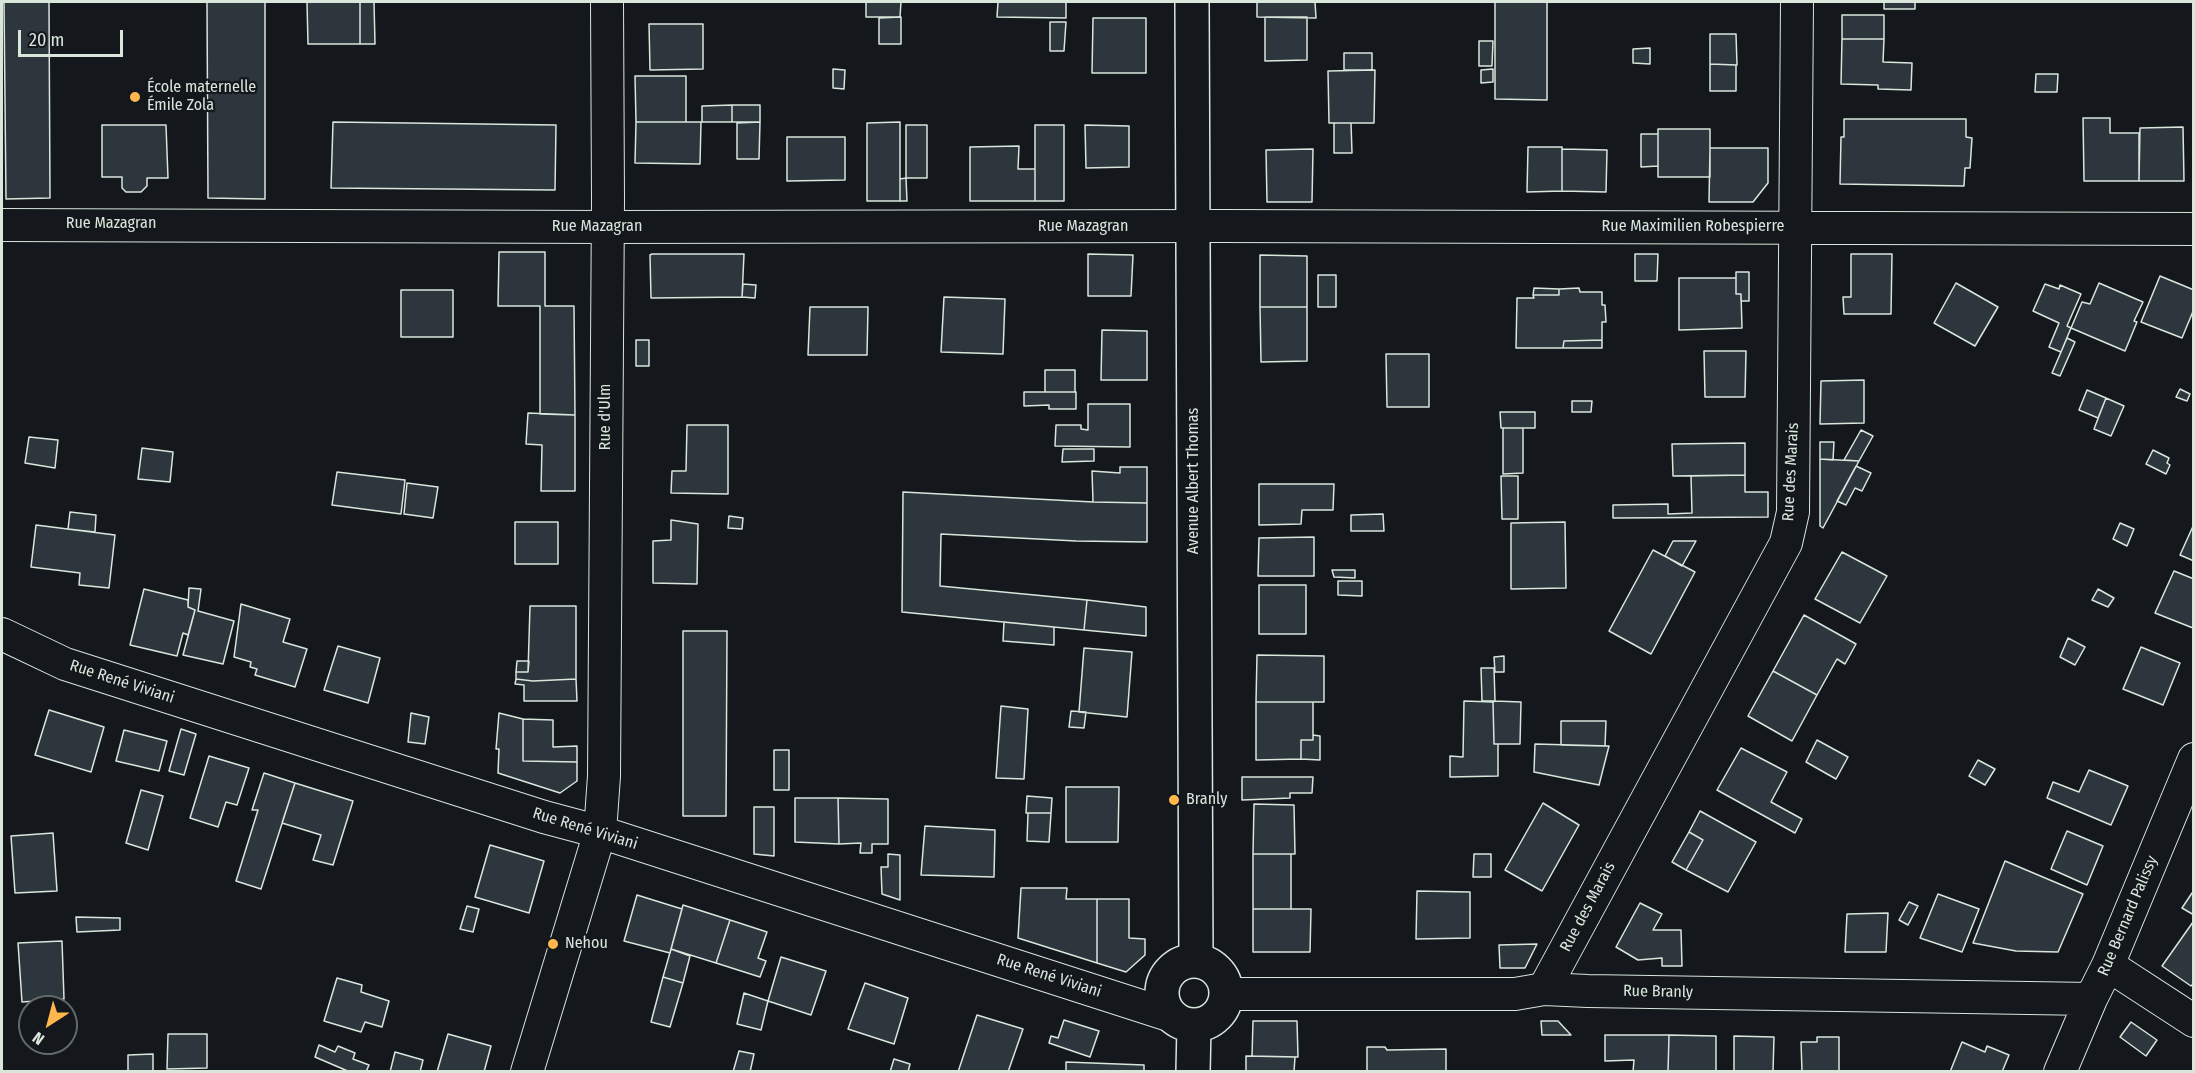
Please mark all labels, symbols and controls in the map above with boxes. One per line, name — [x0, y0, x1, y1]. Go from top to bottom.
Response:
scale bar — [21, 18, 126, 56]
text: 20 m — [29, 29, 64, 51]
place label: École maternelle Émile Zola — [147, 78, 256, 116]
marker: École maternelle Émile Zola — [128, 90, 142, 104]
street label: Rue Mazagran — [66, 214, 156, 234]
street label: Rue Mazagran — [552, 217, 642, 237]
street label: Rue Mazagran — [1038, 217, 1128, 237]
street label: Rue Maximilien Robespierre — [1602, 217, 1784, 237]
street label: Rue d'Ulm — [596, 384, 616, 450]
street label: Avenue Albert Thomas — [1184, 408, 1204, 554]
street label: Rue des Marais — [1779, 422, 1803, 522]
street label: Rue René Viviani — [67, 656, 177, 708]
place label: Branly — [1186, 790, 1227, 810]
marker: Branly — [1167, 793, 1181, 807]
street label: Rue René Viviani — [530, 804, 640, 854]
street label: Rue Bernard Palissy — [2094, 853, 2162, 979]
street label: Rue des Marais — [1556, 859, 1620, 955]
place label: Nehou — [565, 934, 608, 954]
marker: Nehou — [546, 937, 560, 951]
street label: Rue René Viviani — [994, 950, 1104, 1002]
street label: Rue Branly — [1623, 982, 1693, 1002]
north arrow — [18, 995, 78, 1055]
text: N — [29, 1028, 48, 1049]

